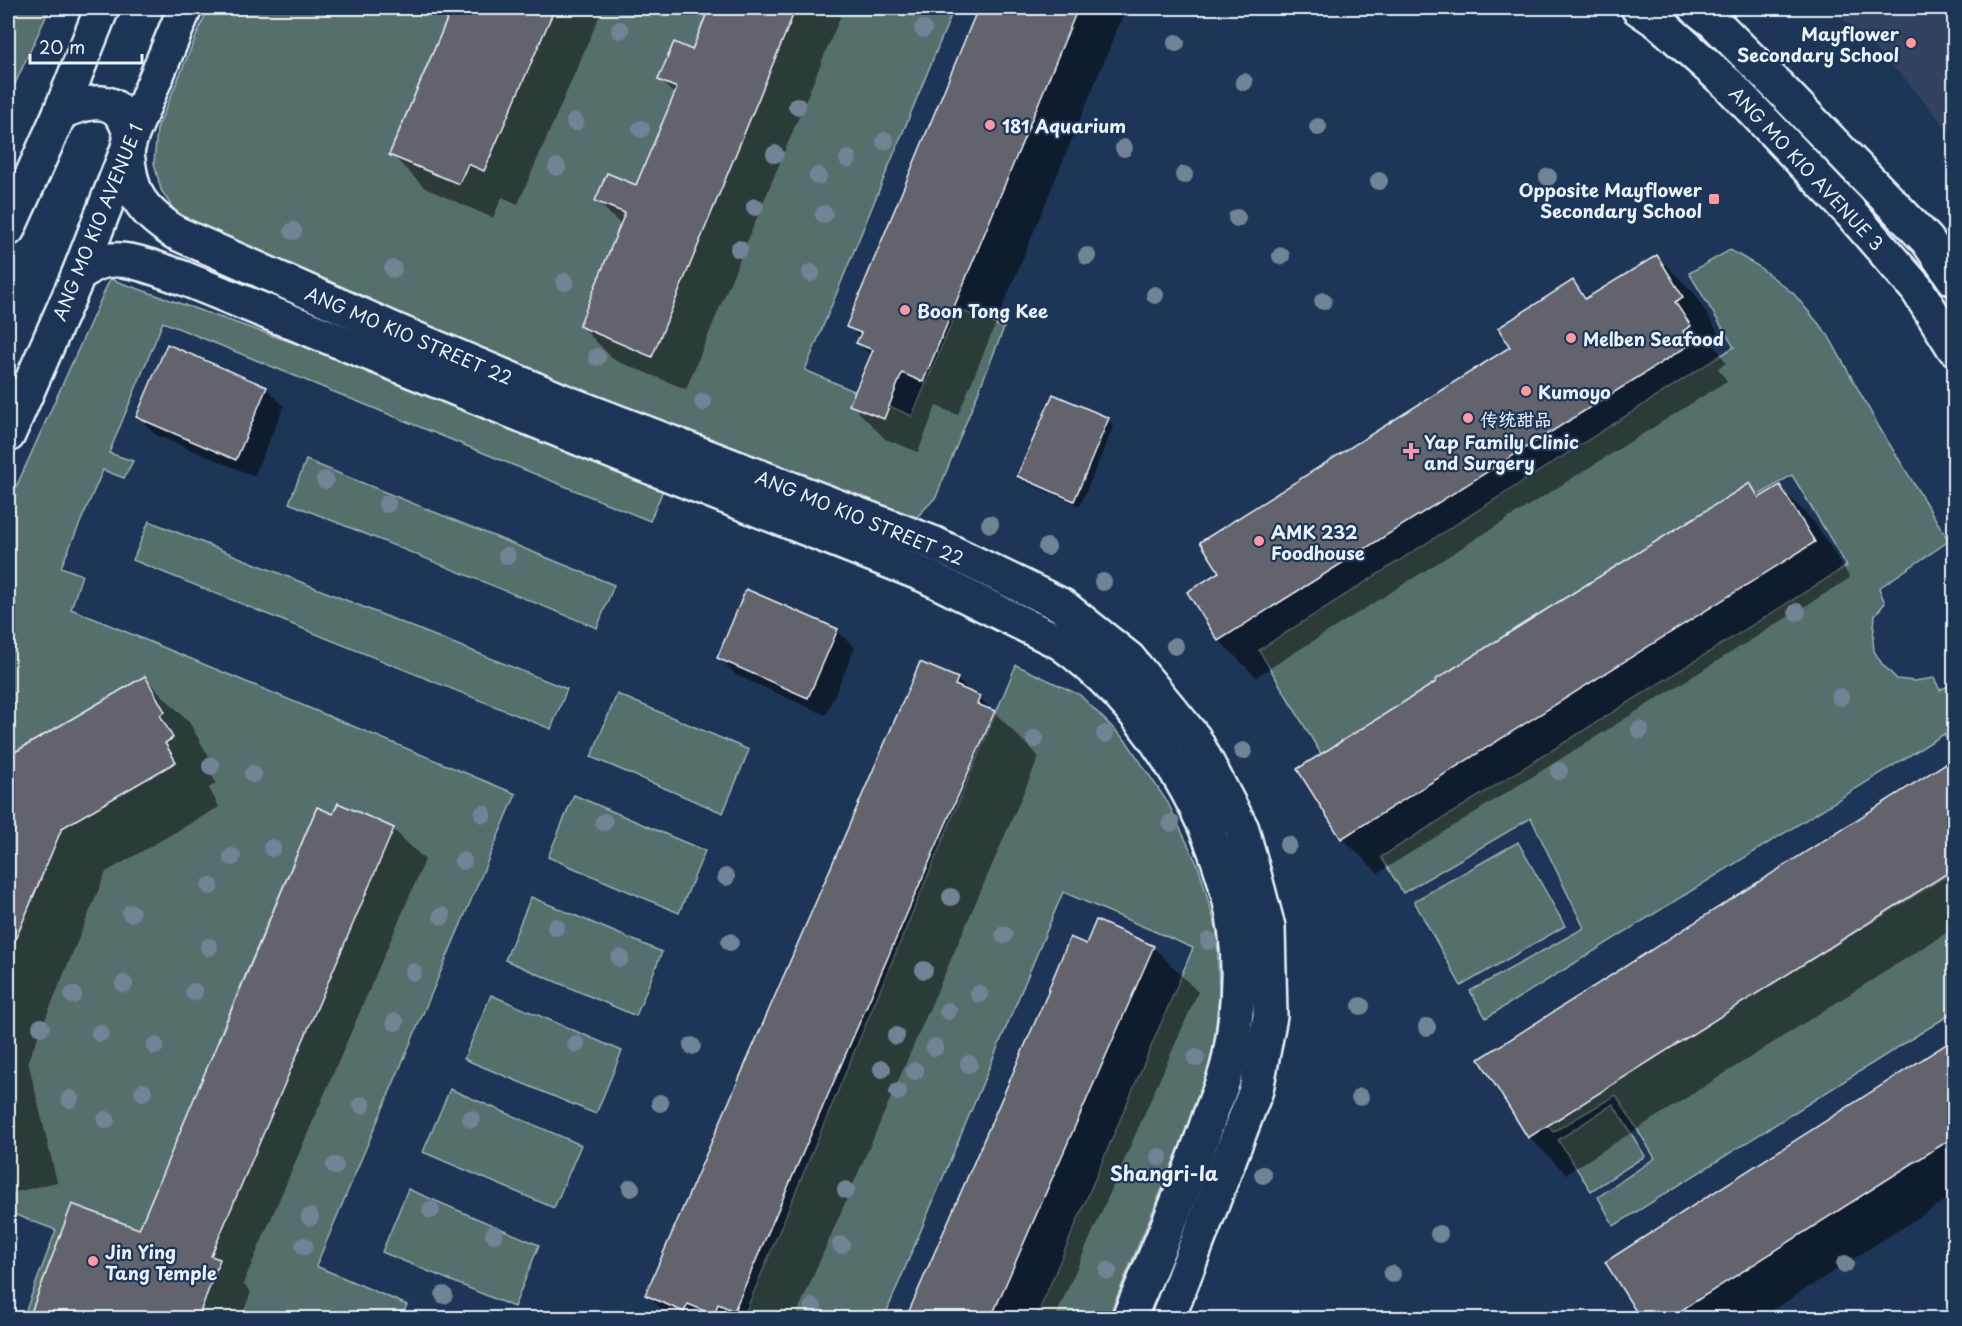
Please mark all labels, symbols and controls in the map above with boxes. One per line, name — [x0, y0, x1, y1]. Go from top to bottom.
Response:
place label: Mayflower Secondary School — [1737, 20, 1900, 68]
scale bar — [30, 27, 142, 65]
text: 20 m — [39, 33, 85, 60]
marker: Mayflower Secondary School — [1904, 36, 1918, 50]
street label: ANG MO KIO AVENUE 3 — [1724, 80, 1890, 256]
place label: 181 Aquarium — [1002, 112, 1126, 139]
marker: 181 Aquarium — [983, 118, 997, 132]
street label: ANG MO KIO AVENUE 1 — [45, 120, 149, 324]
place label: Opposite Mayflower Secondary School — [1519, 176, 1703, 224]
marker: Opposite Mayflower Secondary School — [1707, 192, 1721, 206]
street label: ANG MO KIO STREET 22 — [301, 279, 517, 391]
place label: Boon Tong Kee — [917, 297, 1048, 324]
marker: Boon Tong Kee — [898, 303, 912, 317]
place label: Melben Seafood — [1583, 325, 1724, 352]
marker: Melben Seafood — [1564, 331, 1578, 345]
place label: Kumoyo — [1538, 378, 1611, 405]
marker: Kumoyo — [1519, 384, 1533, 398]
place label: 传统甜品 — [1480, 405, 1552, 432]
marker: 传统甜品 — [1461, 411, 1475, 425]
place label: Yap Family Clinic and Surgery — [1424, 428, 1579, 476]
marker: Yap Family Clinic and Surgery — [1402, 442, 1420, 460]
street label: ANG MO KIO STREET 22 — [752, 463, 968, 571]
place label: AMK 232 Foodhouse — [1271, 518, 1365, 566]
marker: AMK 232 Foodhouse — [1252, 534, 1266, 548]
district label: Shangri-la — [1110, 1158, 1219, 1188]
place label: Jin Ying Tang Temple — [105, 1238, 217, 1286]
marker: Jin Ying Tang Temple — [86, 1254, 100, 1268]

